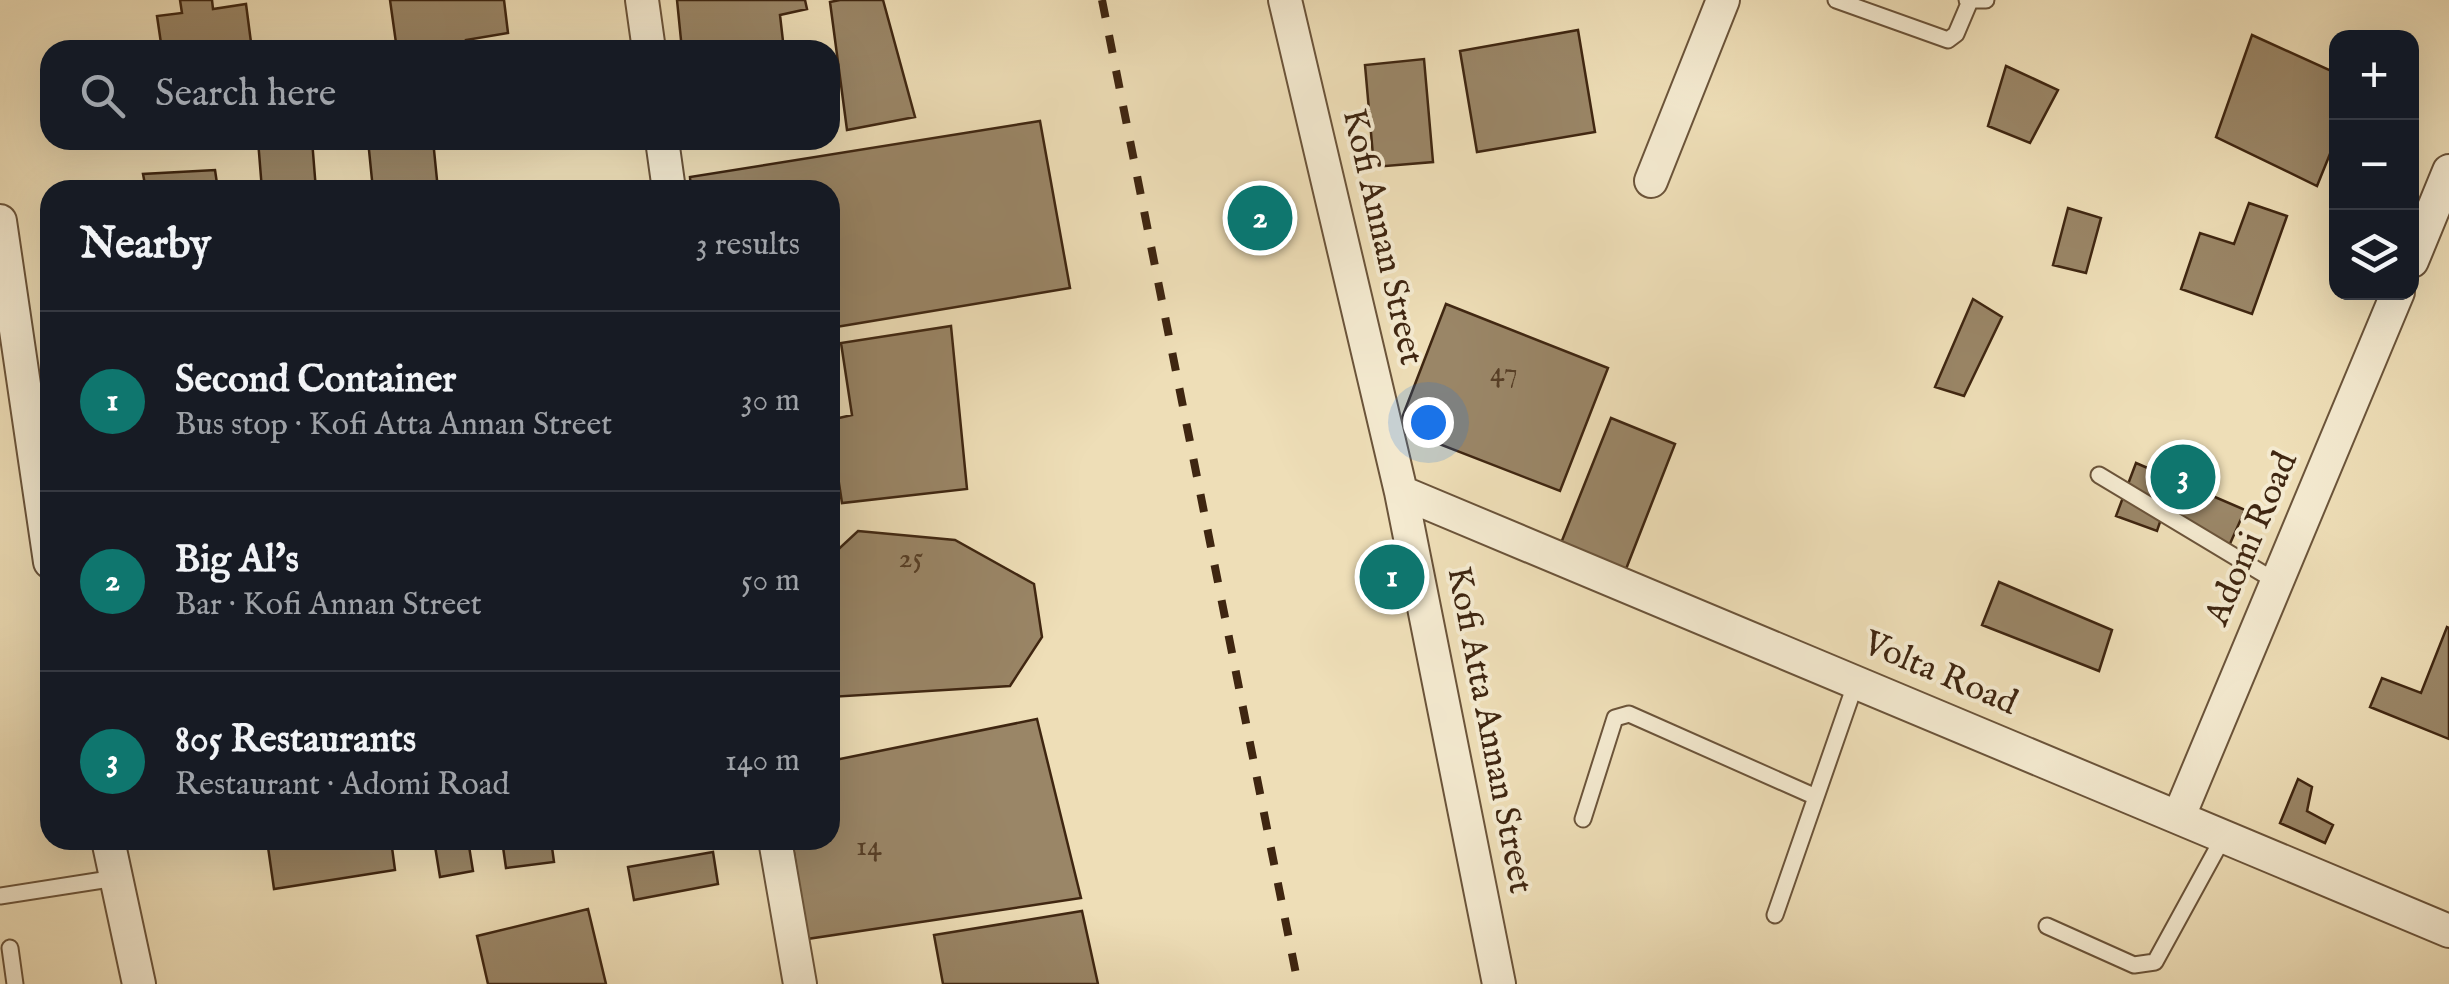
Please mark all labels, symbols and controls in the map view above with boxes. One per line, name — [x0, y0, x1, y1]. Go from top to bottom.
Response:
map controls — [2329, 30, 2419, 300]
button: + — [2329, 30, 2419, 120]
search box — [40, 40, 840, 150]
icon: search — [75, 68, 130, 123]
text: Search here — [155, 71, 336, 119]
street label: Kofi Annan Street — [1331, 105, 1433, 369]
button: − — [2329, 120, 2419, 210]
pin: 2 — [1228, 180, 1292, 256]
button: layers — [2329, 210, 2419, 300]
text: Nearby — [80, 219, 211, 272]
text: 3 results — [696, 225, 800, 266]
house number: 47 — [1490, 354, 1518, 392]
text: Second Container — [175, 357, 456, 405]
text: 1 — [107, 381, 118, 422]
text: 30 m — [741, 381, 800, 422]
your location — [1403, 397, 1454, 448]
text: Bus stop · Kofi Atta Annan Street — [175, 405, 612, 446]
pin: 3 — [2150, 440, 2216, 514]
street label: Adomi Road — [2195, 445, 2309, 634]
text: Big Al's — [175, 537, 299, 585]
house number: 25 — [899, 540, 924, 578]
pin: 1 — [1360, 540, 1424, 614]
text: 2 — [105, 561, 120, 602]
text: 50 m — [741, 561, 800, 602]
street label: Kofi Atta Annan Street — [1435, 563, 1543, 897]
text: Bar · Kofi Annan Street — [175, 585, 482, 626]
street label: Volta Road — [1855, 621, 2024, 727]
text: 805 Restaurants — [175, 717, 416, 765]
text: 3 — [107, 741, 118, 782]
text: 140 m — [725, 741, 800, 782]
text: Restaurant · Adomi Road — [175, 765, 510, 806]
house number: 14 — [856, 828, 882, 866]

